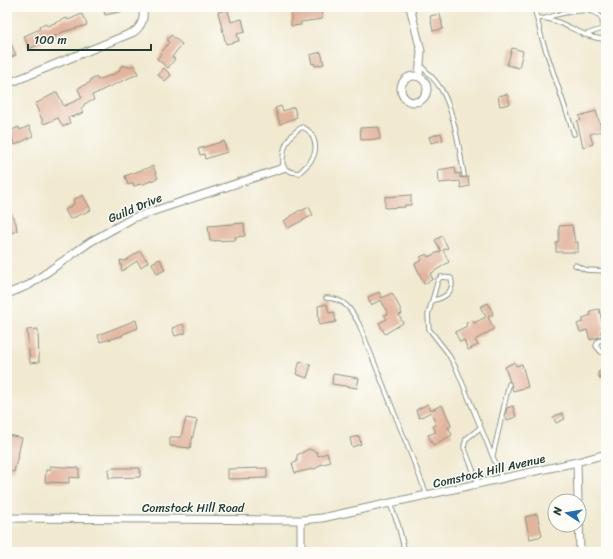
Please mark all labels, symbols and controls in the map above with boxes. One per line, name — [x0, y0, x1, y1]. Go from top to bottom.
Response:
scale bar — [28, 26, 151, 52]
text: 100 m — [34, 29, 67, 51]
street label: Guild Drive — [104, 187, 166, 229]
street label: Comstock Hill Avenue — [431, 447, 548, 495]
north arrow — [547, 493, 587, 533]
street label: Comstock Hill Road — [142, 497, 245, 519]
text: N — [547, 505, 568, 518]

